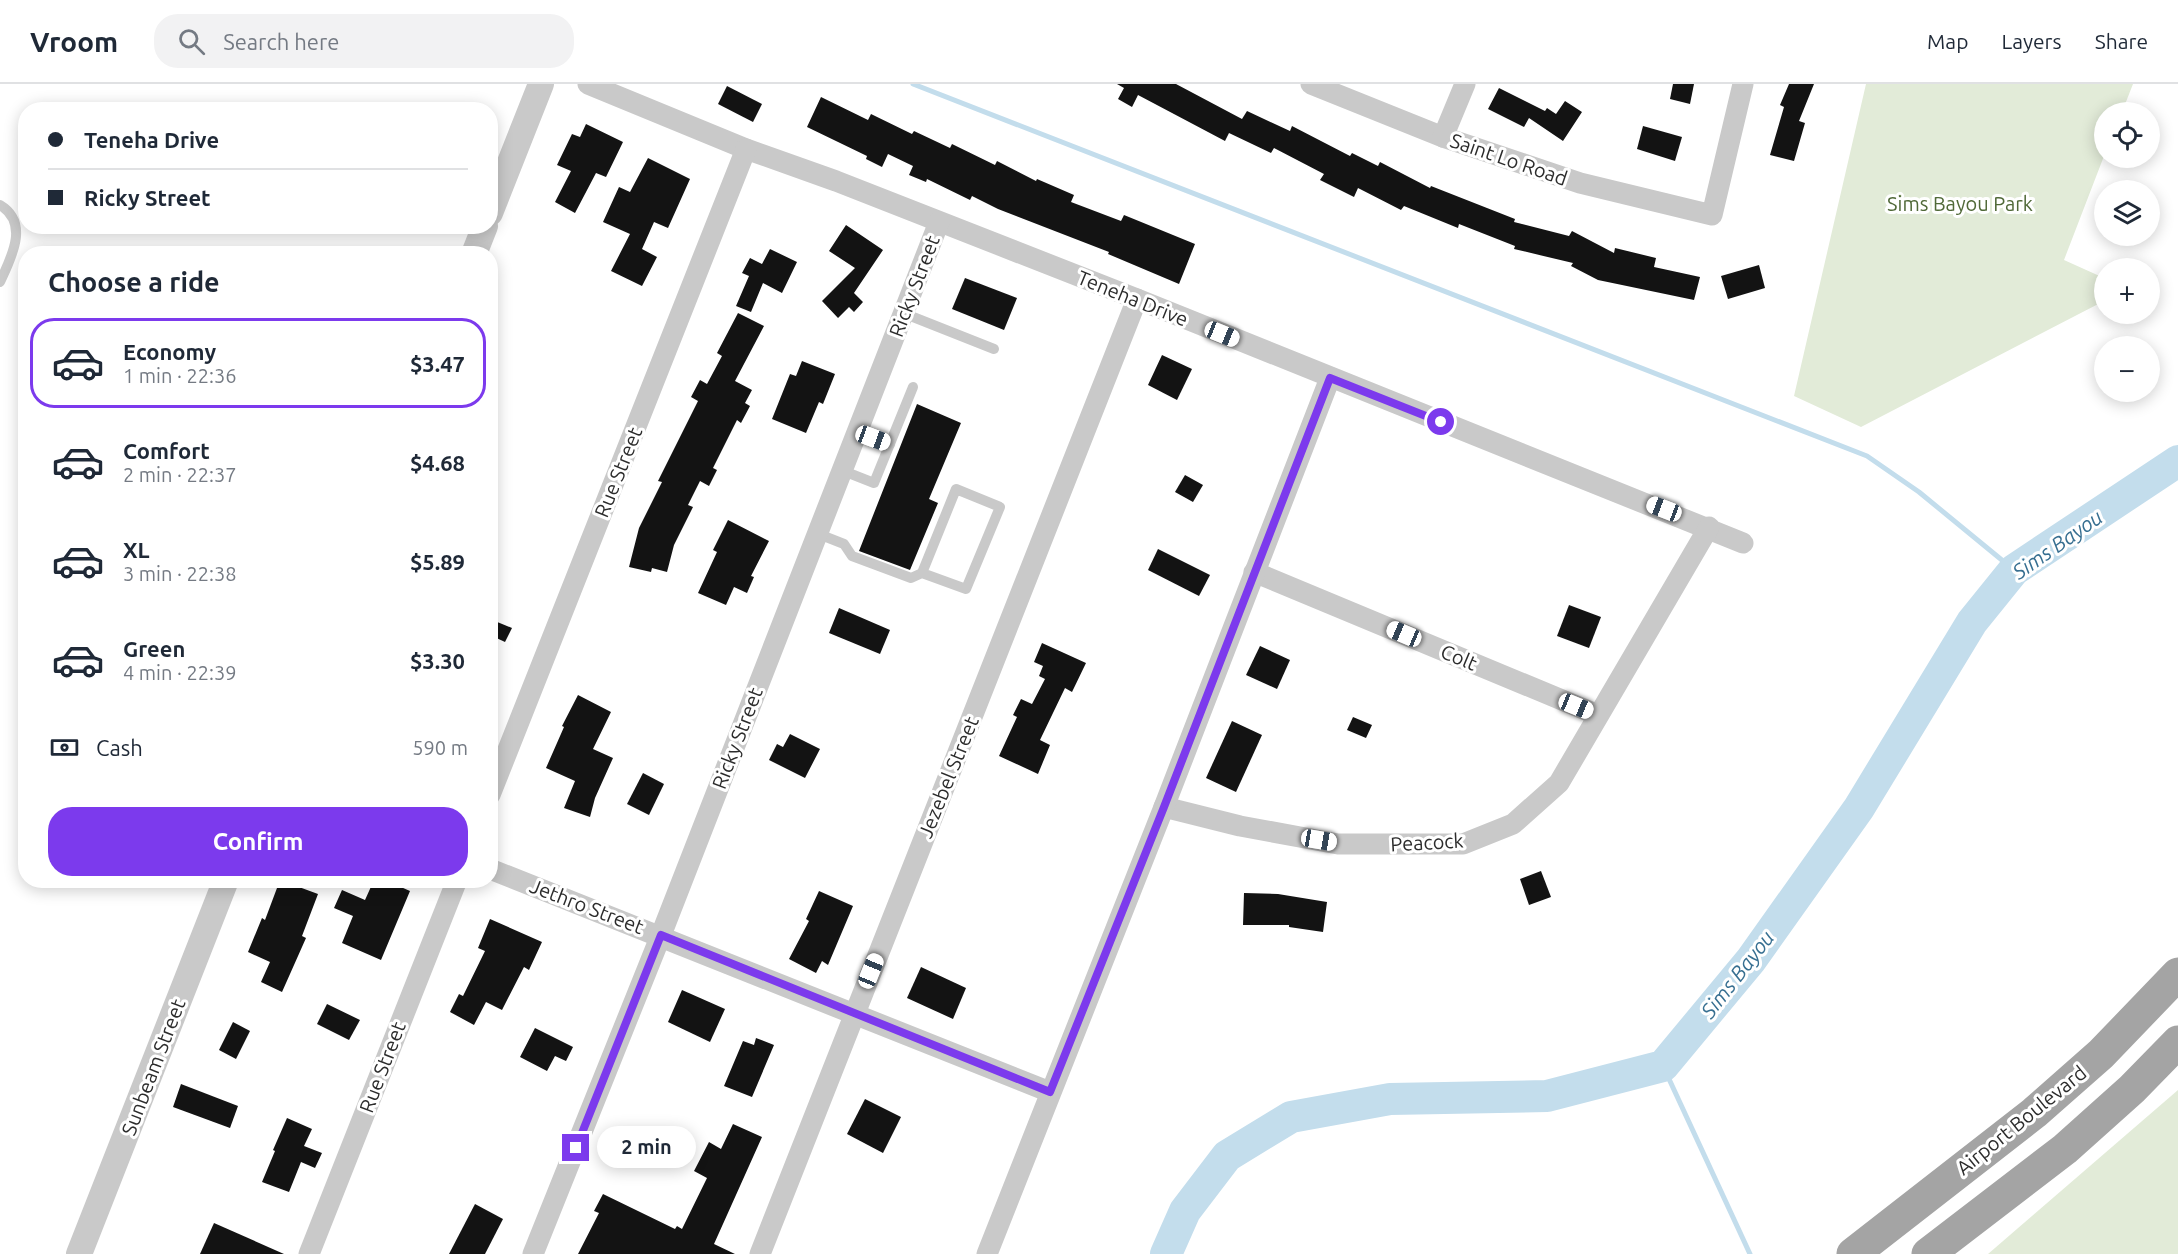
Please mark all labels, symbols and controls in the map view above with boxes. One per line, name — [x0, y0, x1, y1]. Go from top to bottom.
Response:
search box — [154, 14, 574, 68]
icon: search — [175, 25, 208, 58]
text: Vroom — [30, 26, 118, 57]
text: Search here — [223, 29, 339, 54]
text: Map — [1927, 29, 1968, 53]
text: Layers — [2001, 29, 2062, 53]
text: Share — [2095, 29, 2148, 53]
map controls — [2094, 102, 2160, 402]
button: locate — [2094, 102, 2160, 168]
text: Teneha Drive — [84, 127, 219, 152]
street label: Saint Lo Road — [1448, 128, 1570, 190]
button: layers — [2094, 180, 2160, 246]
text: Ricky Street — [84, 185, 211, 210]
park label: Sims Bayou Park — [1887, 192, 2033, 215]
street label: Ricky Street — [884, 232, 944, 340]
button: + — [2094, 258, 2160, 324]
street label: Teneha Drive — [1074, 265, 1192, 331]
text: Choose a ride — [48, 267, 220, 297]
car — [1202, 319, 1242, 349]
icon: car — [51, 336, 105, 390]
button: − — [2094, 336, 2160, 402]
text: Economy — [123, 339, 216, 364]
text: $3.47 — [410, 351, 465, 376]
text: 1 min · 22:36 — [123, 364, 237, 387]
route start — [1427, 408, 1454, 435]
street label: Rue Street — [589, 423, 647, 521]
car — [853, 423, 893, 453]
icon: car — [51, 435, 105, 489]
text: Comfort — [123, 438, 210, 463]
text: $4.68 — [410, 450, 465, 475]
text: 2 min · 22:37 — [123, 463, 237, 486]
car — [1644, 494, 1684, 524]
water label: Sims Bayou — [2007, 504, 2106, 584]
icon: car — [51, 534, 105, 588]
text: XL — [123, 537, 150, 562]
text: $5.89 — [410, 549, 465, 574]
text: 3 min · 22:38 — [123, 562, 237, 585]
car — [1384, 619, 1424, 649]
icon: car — [51, 633, 105, 687]
text: Green — [123, 636, 185, 661]
street label: Colt — [1437, 639, 1481, 675]
text: $3.30 — [410, 648, 465, 673]
text: 4 min · 22:39 — [123, 661, 237, 684]
street label: Ricky Street — [707, 684, 767, 792]
car — [1556, 691, 1596, 721]
street label: Jezebel Street — [913, 713, 983, 841]
icon: cash — [48, 731, 81, 764]
text: Cash — [96, 735, 143, 760]
text: 590 m — [412, 736, 468, 759]
button: Confirm — [48, 807, 468, 876]
car — [1300, 828, 1338, 852]
street label: Peacock — [1390, 829, 1464, 855]
street label: Jethro Street — [527, 874, 647, 938]
water label: Sims Bayou — [1695, 926, 1778, 1023]
car — [856, 951, 886, 991]
street label: Sunbeam Street — [116, 996, 190, 1138]
street label: Rue Street — [354, 1018, 410, 1116]
street label: Airport Boulevard — [1951, 1061, 2091, 1179]
callout: 2 min — [597, 1127, 696, 1169]
route end — [562, 1134, 589, 1161]
text: 2 min — [621, 1135, 672, 1158]

